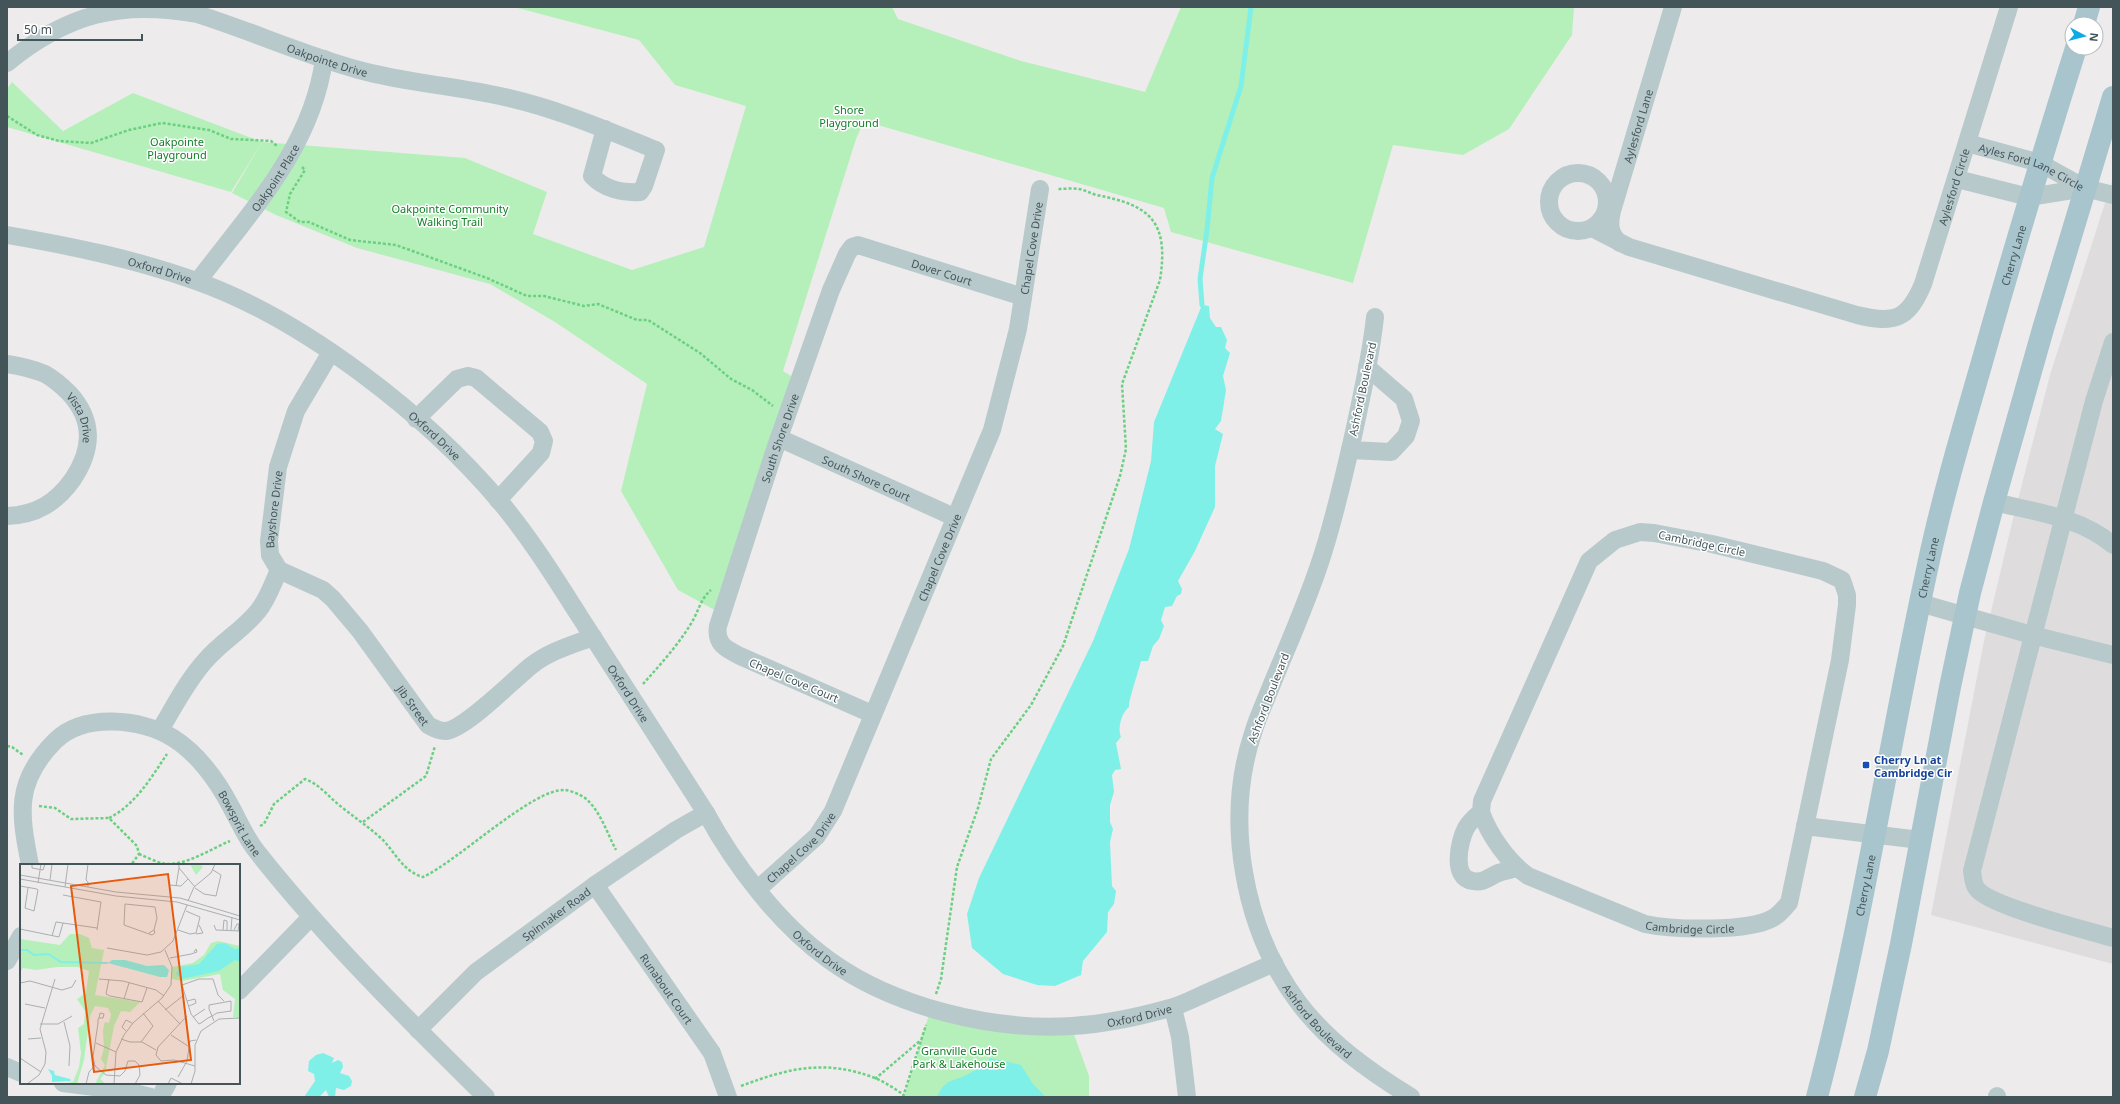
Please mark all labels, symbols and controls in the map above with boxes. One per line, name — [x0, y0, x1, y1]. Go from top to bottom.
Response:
scale bar — [18, 16, 142, 42]
north arrow — [2064, 16, 2104, 56]
text: 50 m — [24, 21, 52, 38]
text: N — [2086, 32, 2102, 43]
street label: Oakpointe Drive — [285, 39, 369, 80]
street label: Aylesford Lane — [1619, 87, 1656, 165]
park label: Shore Playground — [819, 102, 879, 130]
park label: Oakpointe Playground — [147, 134, 207, 162]
street label: Ayles Ford Lane Circle — [1977, 139, 2087, 194]
street label: Oakpoint Place — [247, 141, 302, 214]
street label: Aylesford Circle — [1934, 146, 1972, 227]
park label: Oakpointe Community Walking Trail — [392, 201, 509, 229]
street label: Chapel Cove Drive — [1016, 201, 1045, 296]
street label: Cherry Lane — [1997, 223, 2029, 287]
street label: Oxford Drive — [126, 253, 194, 286]
street label: Dover Court — [910, 255, 974, 288]
street label: Ashford Boulevard — [1345, 341, 1379, 437]
street label: Vista Drive — [64, 389, 95, 444]
street label: South Shore Drive — [757, 391, 802, 484]
street label: Oxford Drive — [406, 407, 465, 463]
street label: South Shore Court — [820, 451, 913, 504]
street label: Bayshore Drive — [262, 470, 285, 549]
street label: Chapel Cove Drive — [914, 511, 964, 603]
street label: Cambridge Circle — [1657, 526, 1747, 560]
street label: Cherry Lane — [1914, 535, 1942, 600]
street label: Ashford Boulevard — [1244, 651, 1292, 745]
street label: Chapel Cove Court — [747, 654, 841, 706]
street label: Oxford Drive — [605, 661, 653, 725]
street label: Jib Street — [393, 681, 433, 728]
place label: Cherry Ln at Cambridge Cir — [1874, 752, 1952, 780]
marker: Cherry Ln at Cambridge Cir — [1861, 760, 1871, 770]
street label: Bowsprit Lane — [216, 787, 265, 859]
street label: Chapel Cove Drive — [763, 809, 838, 886]
street label: Cherry Lane — [1851, 853, 1878, 917]
inset map — [20, 864, 240, 1084]
street label: Spinnaker Road — [519, 884, 593, 944]
street label: Cambridge Circle — [1644, 917, 1735, 936]
street label: Oxford Drive — [790, 926, 851, 978]
street label: Runabout Court — [637, 950, 697, 1027]
street label: Ashford Boulevard — [1280, 981, 1355, 1061]
street label: Oxford Drive — [1106, 1000, 1173, 1030]
park label: Granville Gude Park & Lakehouse — [913, 1043, 1005, 1071]

